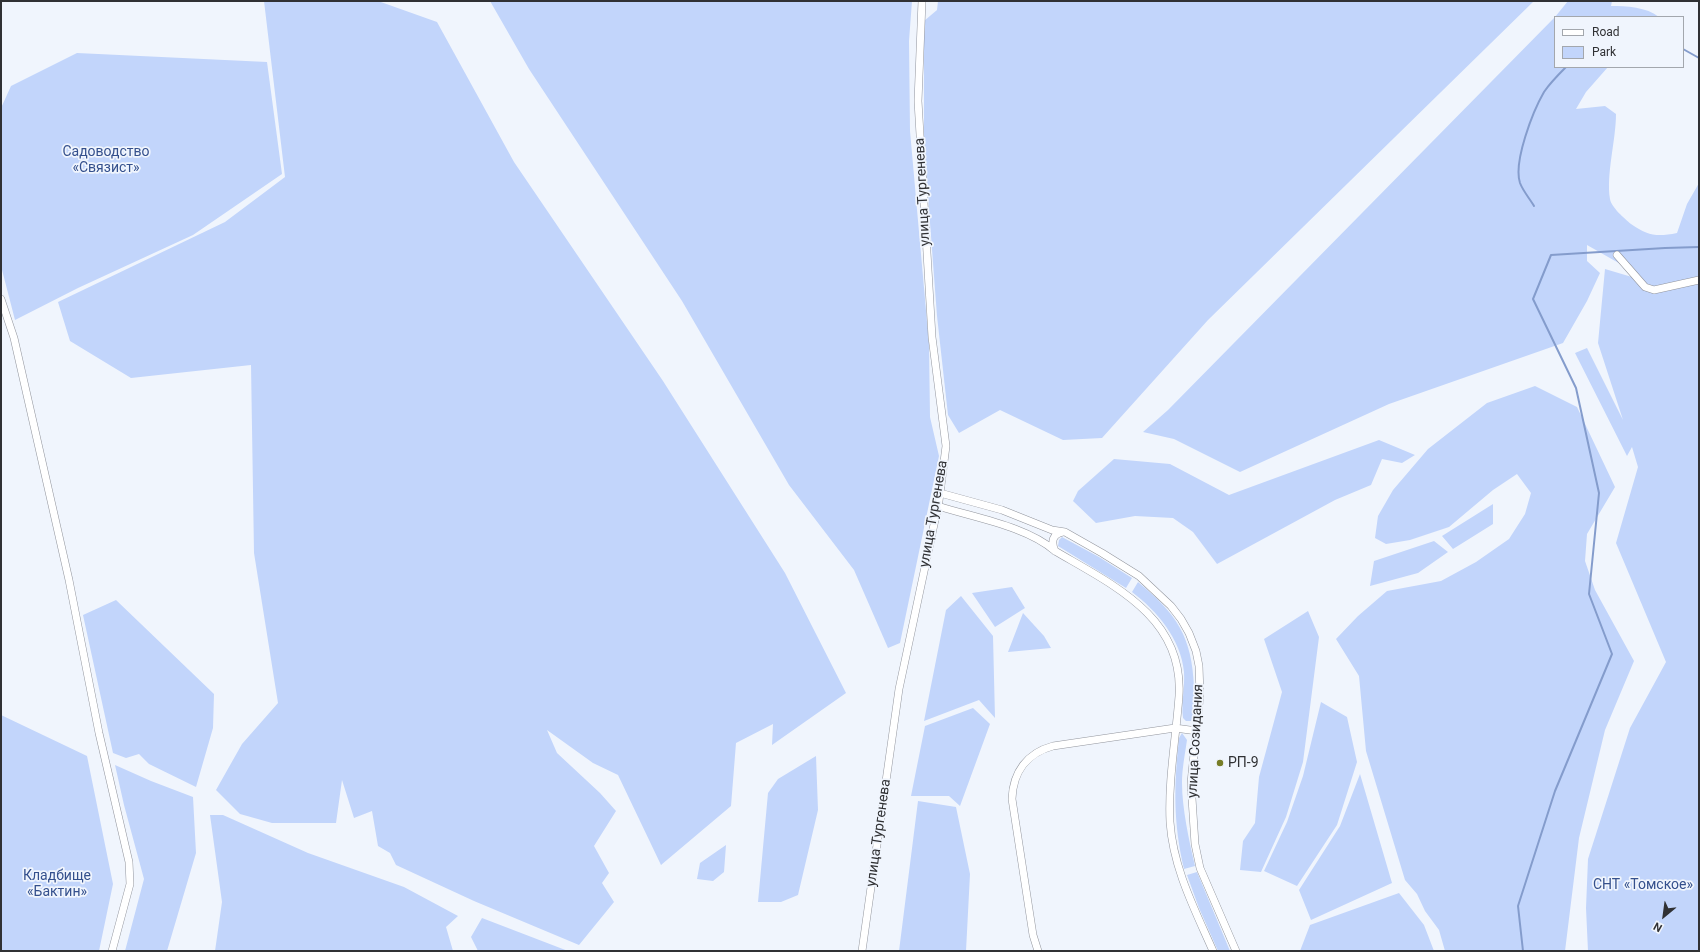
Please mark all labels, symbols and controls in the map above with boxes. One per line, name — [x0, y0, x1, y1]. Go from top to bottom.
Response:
legend — [1554, 16, 1684, 68]
text: Road — [1592, 25, 1620, 39]
text: Park — [1592, 45, 1616, 59]
street label: улица Тургенева — [912, 137, 934, 247]
park label: Садоводство «Связист» — [62, 144, 150, 176]
street label: улица Тургенева — [916, 459, 952, 569]
street label: улица Созидания — [1185, 684, 1207, 798]
place label: РП-9 — [1228, 755, 1259, 771]
marker: РП-9 — [1215, 758, 1225, 768]
street label: улица Тургенева — [863, 778, 895, 888]
park label: Кладбище «Бактин» — [23, 868, 91, 900]
park label: СНТ «Томское» — [1593, 877, 1693, 893]
north arrow — [1644, 896, 1684, 936]
text: N — [1651, 919, 1664, 935]

